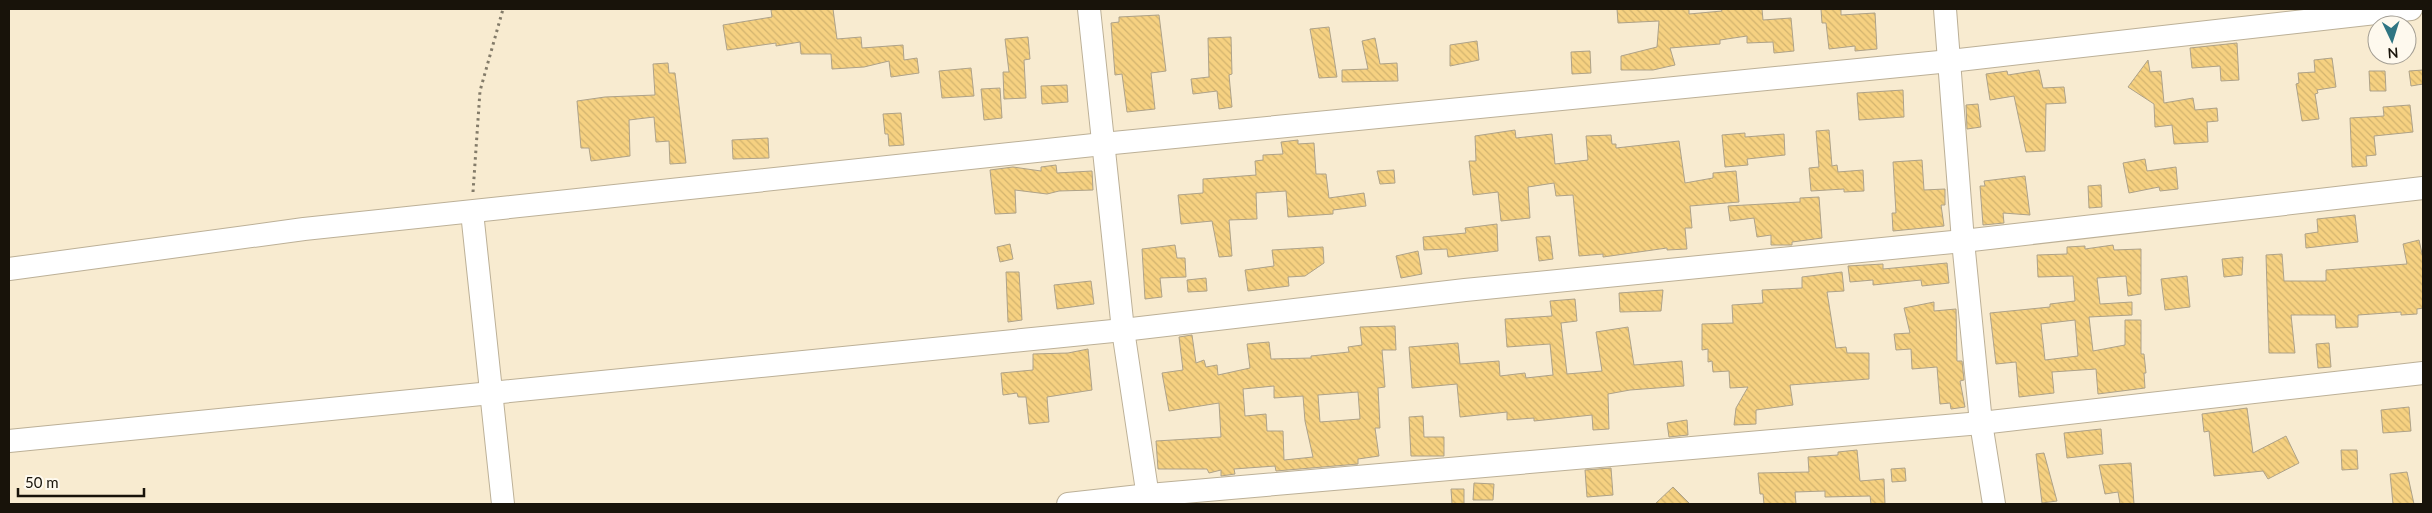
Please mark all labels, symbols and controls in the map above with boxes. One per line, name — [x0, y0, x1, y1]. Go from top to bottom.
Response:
north arrow — [2367, 15, 2417, 65]
text: N — [2387, 45, 2399, 62]
scale bar — [18, 466, 144, 498]
text: 50 m — [25, 473, 59, 491]

